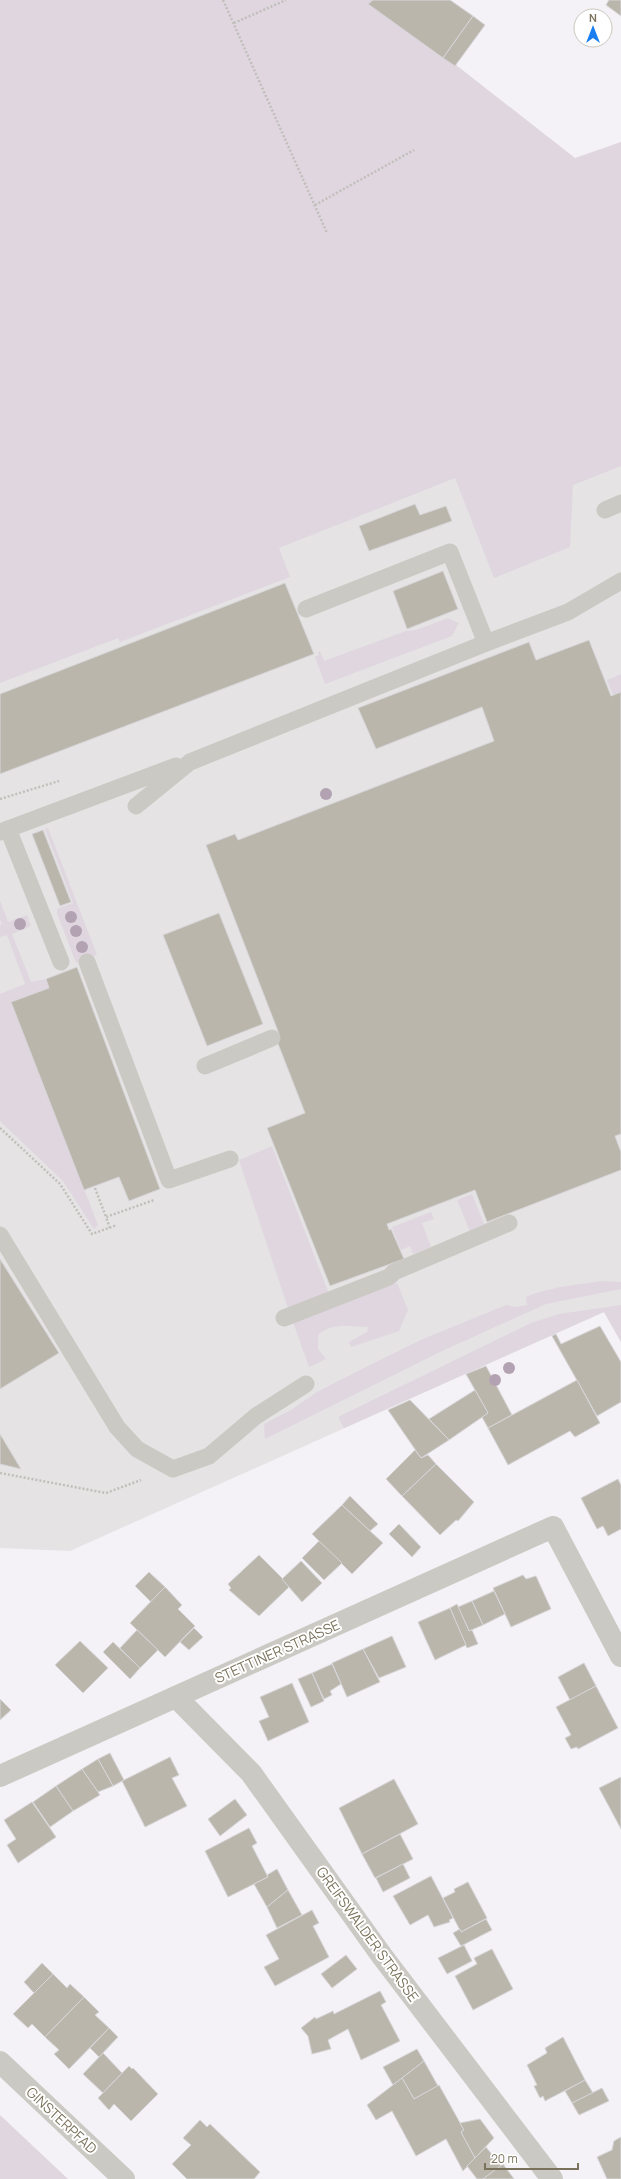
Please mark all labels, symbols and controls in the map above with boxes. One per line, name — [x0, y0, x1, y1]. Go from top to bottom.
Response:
north arrow — [573, 8, 613, 48]
text: N — [589, 10, 597, 25]
street label: STETTINER STRASSE — [212, 1615, 342, 1687]
street label: GREIFSWALDER STRASSE — [313, 1863, 423, 2005]
street label: GINSTERPFAD — [23, 2082, 101, 2158]
scale bar — [485, 2145, 578, 2171]
text: 20 m — [491, 2150, 518, 2167]

